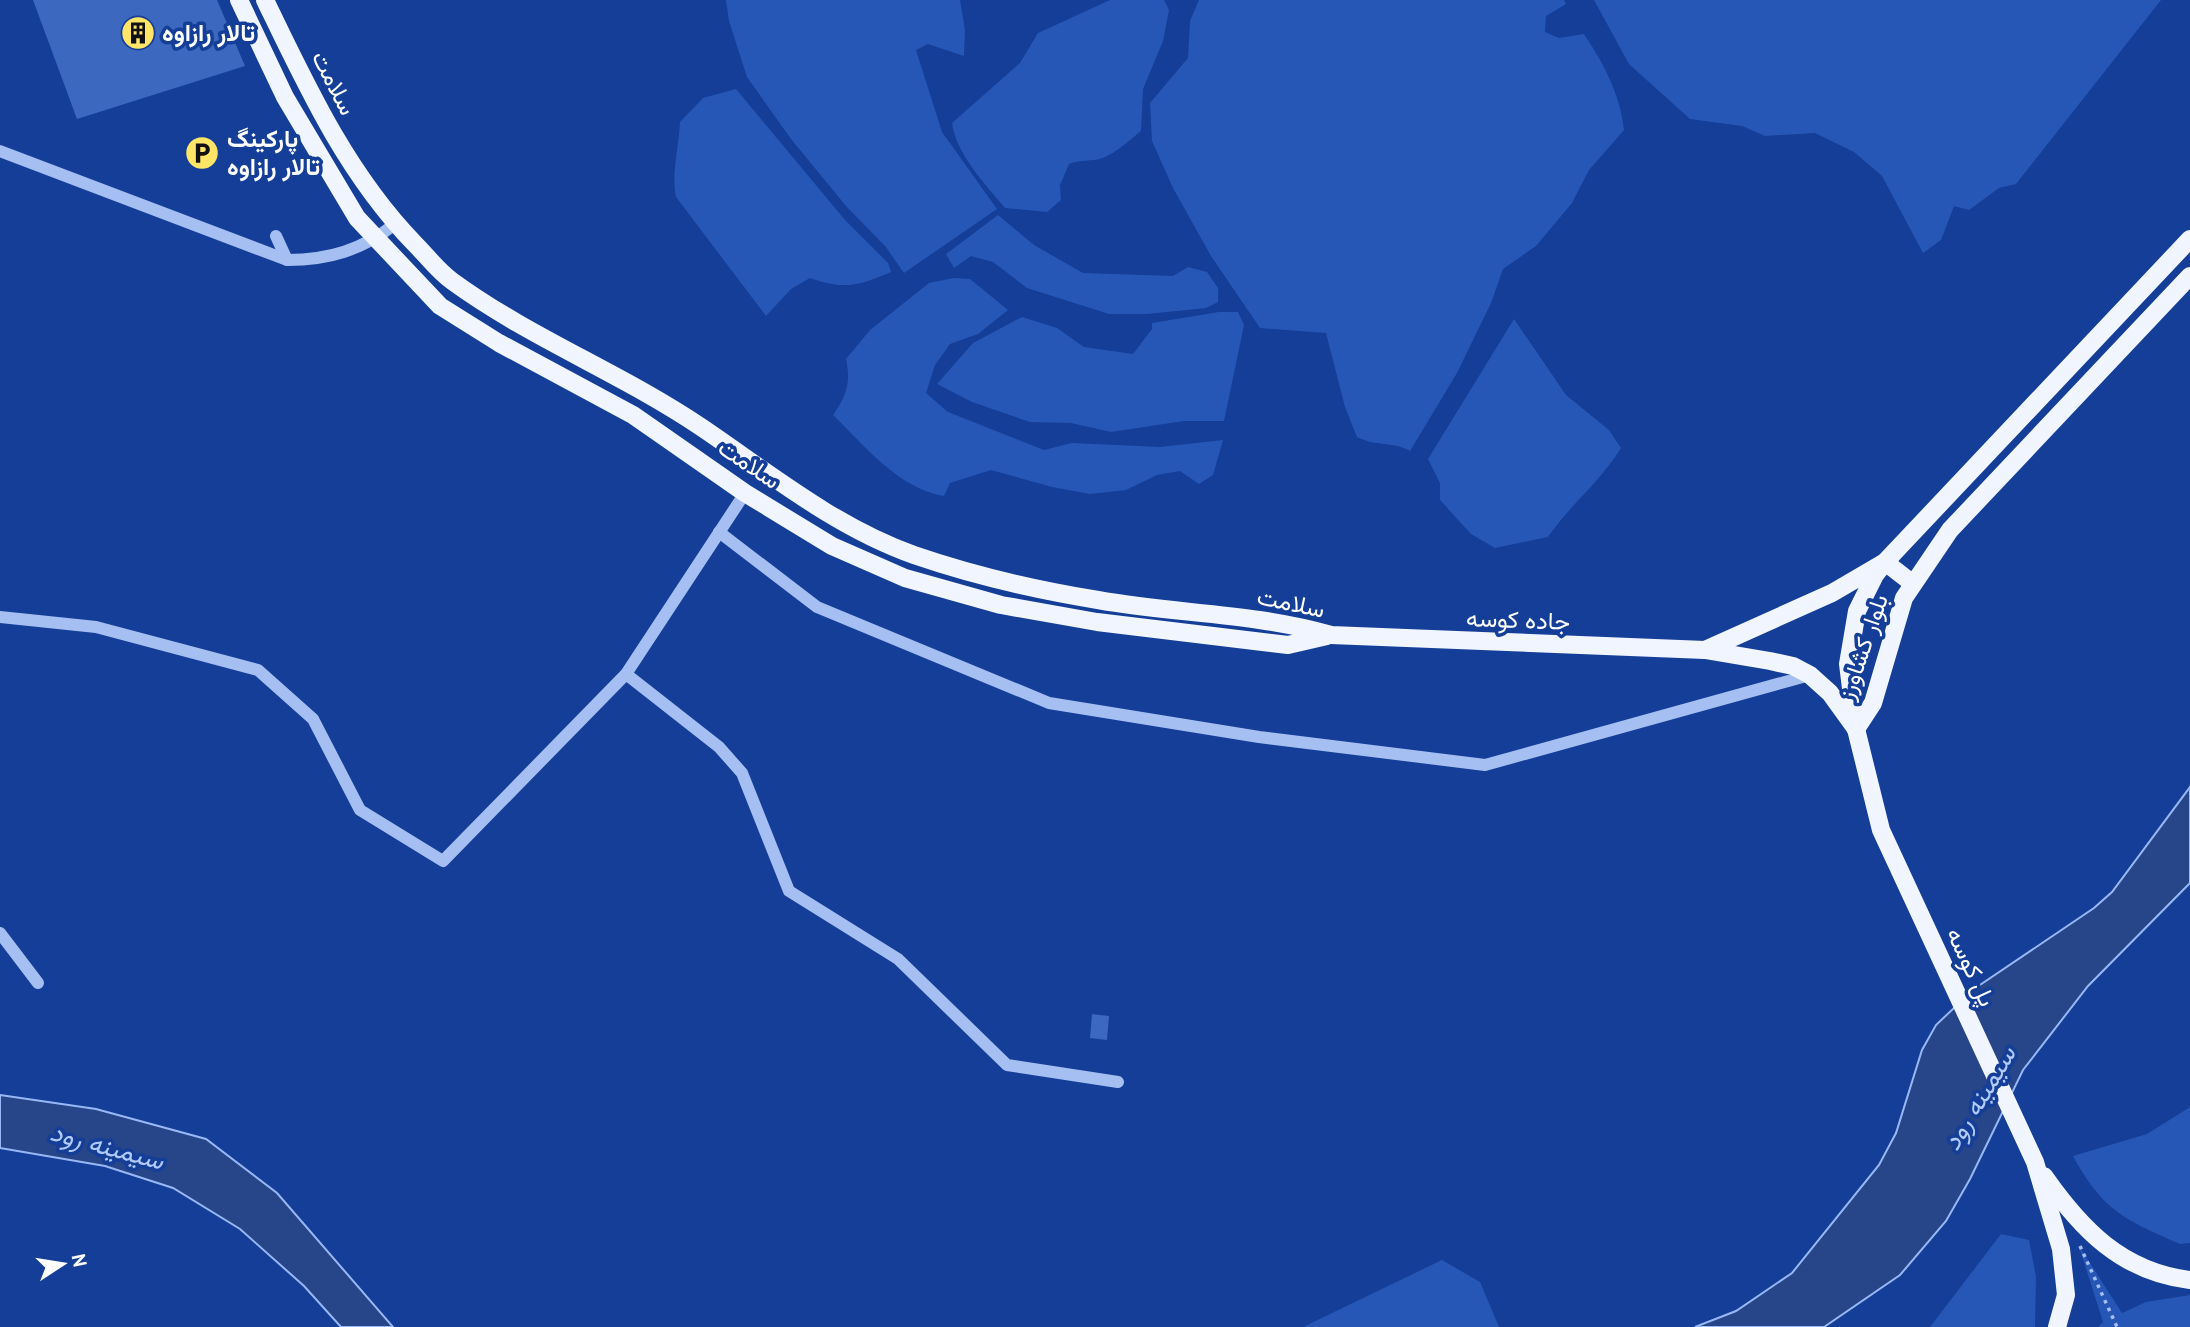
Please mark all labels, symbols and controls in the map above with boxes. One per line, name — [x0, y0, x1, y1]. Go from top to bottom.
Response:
building icon: تالار رازاوه — [119, 14, 157, 52]
place label: تالار رازاوه — [162, 17, 255, 48]
street label: سلامت — [305, 45, 364, 120]
place label: پارکینگ تالار رازاوه — [227, 123, 320, 182]
parking icon: پارکینگ تالار رازاوه — [183, 134, 221, 172]
street label: سلامت — [712, 432, 786, 496]
street label: سلامت — [1254, 580, 1328, 625]
street label: بلوار کشاورز — [1830, 590, 1895, 705]
street label: جاده کوسه — [1465, 602, 1571, 637]
street label: پل کوسه — [1939, 922, 2003, 1012]
water label: سیمینه رود — [1935, 1038, 2023, 1156]
water label: سیمینه رود — [47, 1115, 169, 1177]
north arrow — [28, 1229, 98, 1299]
text: N — [67, 1252, 93, 1269]

